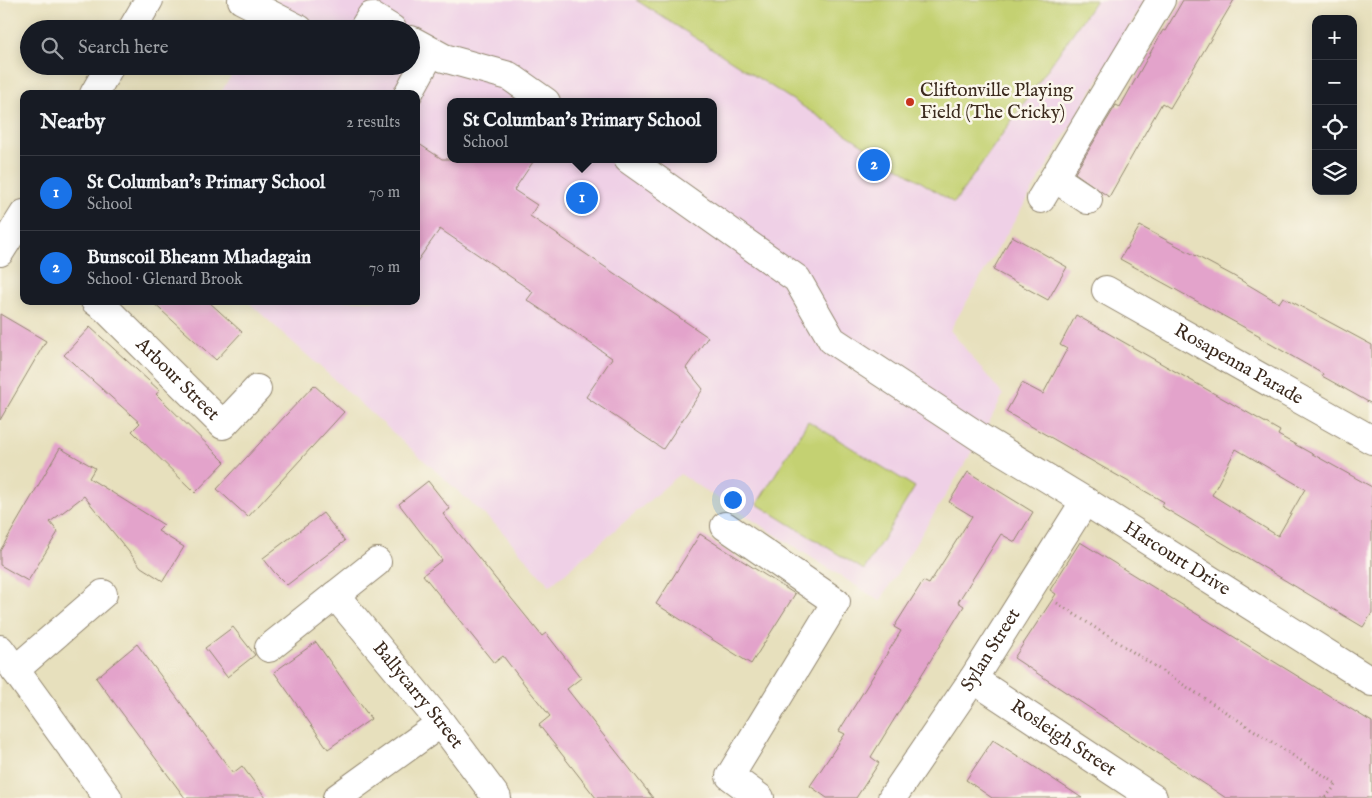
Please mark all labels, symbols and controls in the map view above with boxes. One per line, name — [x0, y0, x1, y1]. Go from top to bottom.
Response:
map controls — [1312, 15, 1357, 195]
button: + — [1312, 15, 1357, 60]
search box — [20, 20, 420, 75]
icon: search — [38, 34, 66, 62]
text: Search here — [78, 36, 169, 60]
button: − — [1312, 60, 1357, 105]
place label: Cliftonville Playing Field (The Cricky) — [920, 79, 1074, 125]
marker: Cliftonville Playing Field (The Cricky) — [904, 96, 916, 108]
popup — [447, 98, 717, 163]
button: locate — [1312, 105, 1357, 150]
text: Nearby — [40, 109, 105, 136]
text: St Columban's Primary School — [463, 109, 701, 133]
text: 2 results — [346, 113, 400, 133]
text: School — [463, 133, 508, 153]
pin: 2 — [858, 146, 890, 184]
button: layers — [1312, 150, 1357, 195]
text: St Columban's Primary School — [87, 171, 325, 195]
pin: 1 — [566, 179, 598, 217]
text: 1 — [53, 183, 59, 203]
text: 70 m — [369, 183, 400, 203]
text: School — [87, 195, 132, 215]
text: Bunscoil Bheann Mhadagain — [87, 246, 311, 270]
text: 2 — [52, 258, 60, 278]
text: 70 m — [369, 258, 400, 278]
text: School · Glenard Brook — [87, 270, 243, 290]
street label: Rosapenna Parade — [1170, 319, 1307, 411]
street label: Arbour Street — [130, 332, 225, 427]
your location — [720, 487, 746, 513]
street label: Harcourt Drive — [1119, 516, 1235, 602]
street label: Sylan Street — [956, 604, 1026, 696]
street label: Ballycarry Street — [367, 637, 468, 754]
street label: Rosleigh Street — [1006, 695, 1121, 783]

